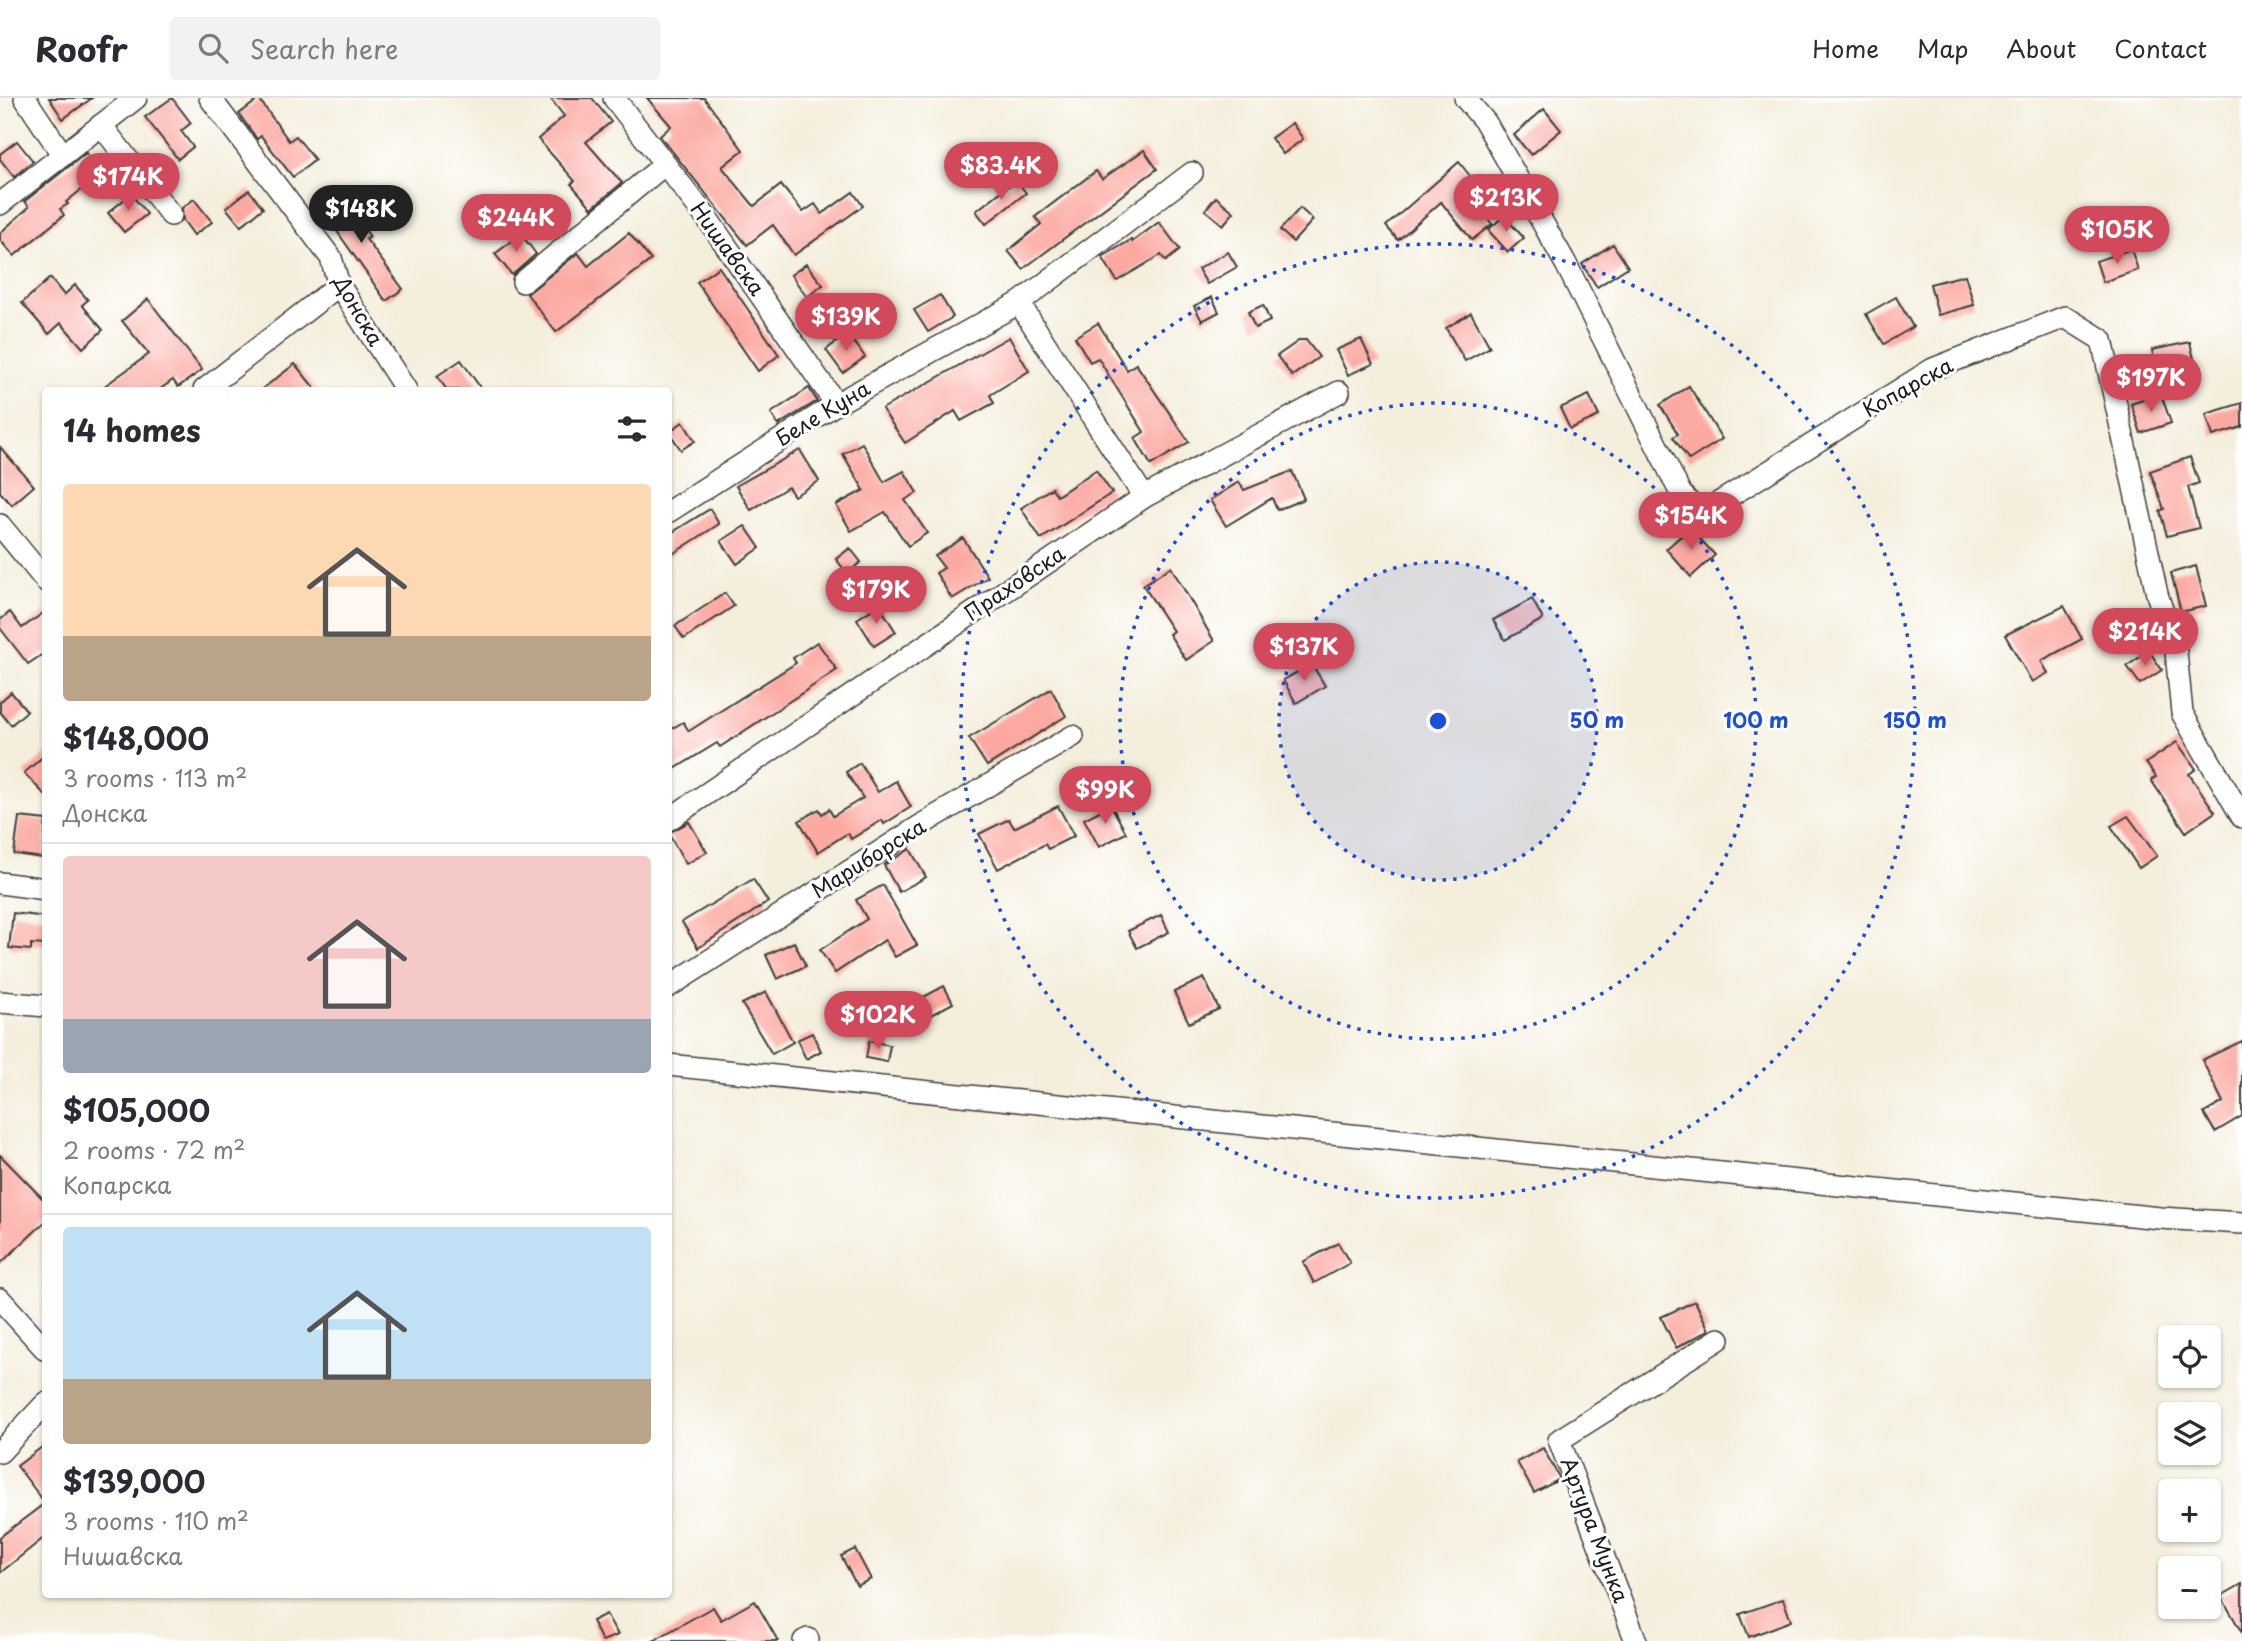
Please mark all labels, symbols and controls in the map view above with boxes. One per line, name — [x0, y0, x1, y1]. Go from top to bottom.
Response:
search box — [170, 17, 660, 80]
text: Roofr — [35, 23, 128, 73]
icon: search — [194, 29, 232, 67]
text: Search here — [250, 29, 398, 68]
text: Home — [1812, 30, 1879, 66]
text: Map — [1917, 30, 1968, 66]
text: About — [2006, 30, 2076, 66]
text: Contact — [2114, 30, 2207, 66]
pin: $83.4K — [944, 142, 1058, 202]
text: $83.4K — [960, 147, 1042, 182]
pin: $174K — [79, 153, 177, 213]
text: $174K — [93, 158, 163, 193]
pin: $213K — [1457, 174, 1555, 234]
text: $213K — [1470, 179, 1542, 214]
pin: $148K — [312, 186, 410, 245]
text: $148K — [325, 190, 397, 225]
pin: $244K — [467, 194, 565, 254]
street label: Нишавска — [684, 194, 774, 301]
text: $244K — [477, 199, 555, 234]
pin: $105K — [2068, 206, 2166, 266]
text: $105K — [2080, 211, 2154, 246]
street label: Донска — [326, 268, 393, 351]
pin: $139K — [797, 294, 895, 353]
text: $139K — [811, 298, 881, 333]
street label: Копарска — [1856, 348, 1958, 424]
pin: $197K — [2102, 354, 2200, 414]
text: $197K — [2116, 359, 2186, 394]
street label: Беле Куна — [768, 371, 876, 453]
text: 14 homes — [63, 407, 201, 452]
icon: filters — [613, 410, 651, 448]
pin: $154K — [1642, 492, 1740, 552]
text: $154K — [1655, 497, 1727, 532]
icon: home — [294, 529, 420, 655]
street label: Праховска — [957, 537, 1071, 628]
pin: $179K — [827, 566, 925, 626]
text: $179K — [842, 571, 910, 606]
pin: $214K — [2096, 608, 2194, 668]
text: $214K — [2108, 613, 2182, 648]
pin: $137K — [1255, 624, 1353, 683]
text: $137K — [1269, 628, 1339, 663]
text: 50 m — [1570, 703, 1624, 735]
text: 100 m — [1723, 703, 1789, 735]
text: 150 m — [1883, 703, 1947, 735]
centre of rings — [1426, 709, 1450, 733]
text: $148,000 — [63, 715, 209, 760]
text: 3 rooms · 113 m² — [63, 760, 247, 795]
pin: $99K — [1064, 766, 1146, 826]
text: $99K — [1075, 771, 1135, 806]
text: Донска — [63, 795, 147, 830]
street label: Мариборска — [805, 809, 931, 905]
icon: home — [294, 901, 420, 1027]
pin: $102K — [829, 992, 927, 1051]
text: $102K — [840, 996, 916, 1031]
text: $105,000 — [63, 1087, 210, 1132]
text: 2 rooms · 72 m² — [63, 1132, 245, 1167]
text: Копарска — [63, 1167, 171, 1202]
icon: home — [294, 1272, 420, 1398]
map controls — [2158, 1325, 2221, 1619]
button: locate — [2158, 1325, 2221, 1388]
button: layers — [2158, 1402, 2221, 1465]
street label: Артура Мунка — [1553, 1452, 1638, 1607]
text: $139,000 — [63, 1458, 205, 1503]
button: + — [2158, 1479, 2221, 1542]
text: 3 rooms · 110 m² — [63, 1503, 249, 1538]
text: Нишавска — [63, 1538, 183, 1573]
button: − — [2158, 1556, 2221, 1619]

